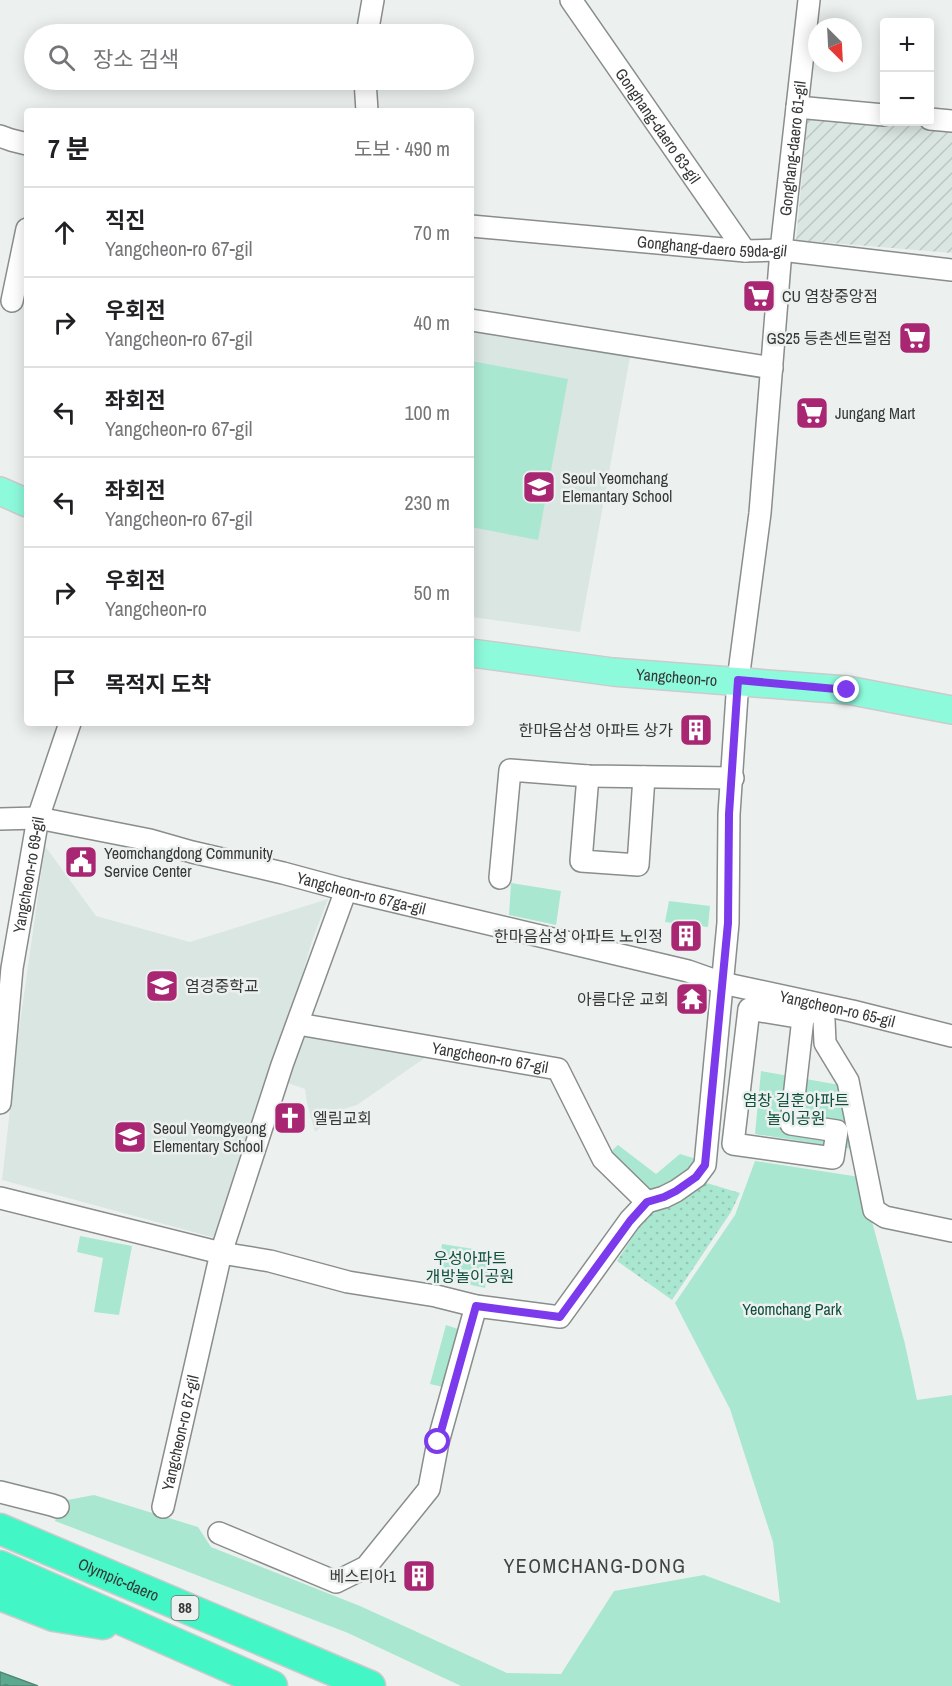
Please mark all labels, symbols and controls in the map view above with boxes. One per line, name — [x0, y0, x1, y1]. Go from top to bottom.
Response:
north arrow — [808, 18, 862, 72]
map controls — [880, 18, 934, 126]
button: + — [880, 18, 934, 72]
search box — [24, 24, 474, 90]
icon: search — [45, 41, 78, 74]
text: 장소 검색 — [93, 44, 179, 74]
street label: Gonghang-daero 63-gil — [610, 64, 706, 188]
button: − — [880, 72, 934, 126]
street label: Gonghang-daero 61-gil — [774, 80, 811, 217]
text: 7 분 — [48, 131, 90, 166]
text: 도보 · 490 m — [354, 135, 450, 162]
text: 직진 — [105, 205, 145, 235]
icon: ahead — [48, 216, 81, 249]
text: 70 m — [414, 219, 450, 246]
street label: Gonghang-daero 59da-gil — [636, 230, 788, 262]
text: Yangcheon-ro 67-gil — [105, 235, 252, 262]
supermarket icon: CU 염창중앙점 — [741, 278, 777, 314]
place label: CU 염창중앙점 — [782, 285, 878, 307]
text: 우회전 — [105, 295, 166, 325]
icon: right — [48, 306, 81, 339]
text: 40 m — [414, 309, 450, 336]
supermarket icon: GS25 등촌센트럴점 — [897, 320, 933, 356]
text: Yangcheon-ro 67-gil — [105, 325, 252, 352]
place label: GS25 등촌센트럴점 — [766, 327, 892, 349]
text: 좌회전 — [105, 385, 166, 415]
supermarket icon: Jungang Mart — [794, 395, 830, 431]
icon: left — [48, 396, 81, 429]
text: 100 m — [404, 399, 450, 426]
place label: Jungang Mart — [835, 402, 916, 424]
text: Yangcheon-ro 67-gil — [105, 415, 252, 442]
place label: Seoul Yeomchang Elemantary School — [562, 467, 672, 507]
school or university icon: Seoul Yeomchang Elemantary School — [521, 469, 557, 505]
text: 좌회전 — [105, 475, 166, 505]
icon: left — [48, 486, 81, 519]
text: 230 m — [404, 489, 450, 516]
text: Yangcheon-ro 67-gil — [105, 505, 252, 532]
text: 우회전 — [105, 565, 166, 595]
icon: right — [48, 576, 81, 609]
text: 50 m — [414, 579, 450, 606]
text: Yangcheon-ro — [105, 595, 207, 622]
street label: Yangcheon-ro — [635, 663, 718, 691]
icon: arrive — [48, 666, 81, 699]
text: 목적지 도착 — [105, 669, 211, 699]
route end — [833, 676, 859, 702]
building icon: 한마음삼성 아파트 상가 — [678, 712, 714, 748]
place label: 한마음삼성 아파트 상가 — [519, 719, 673, 741]
street label: Yangcheon-ro 69-gil — [7, 815, 49, 935]
place label: Yeomchangdong Community Service Center — [104, 842, 273, 882]
public building icon: Yeomchangdong Community Service Center — [63, 844, 99, 880]
street label: Yangcheon-ro 67ga-gil — [294, 866, 428, 920]
building icon: 한마음삼성 아파트 노인정 — [668, 918, 704, 954]
place label: 한마음삼성 아파트 노인정 — [494, 925, 663, 947]
school or university icon: 염경중학교 — [144, 968, 180, 1004]
place label: 염경중학교 — [185, 975, 259, 997]
temple icon: 아름다운 교회 — [674, 981, 710, 1017]
street label: Yangcheon-ro 65-gil — [777, 985, 897, 1032]
place label: 아름다운 교회 — [577, 988, 669, 1010]
street label: Yangcheon-ro 67-gil — [430, 1036, 550, 1078]
park label: 염창 길훈아파트 놀이공원 — [743, 1089, 849, 1129]
church icon: 엘림교회 — [272, 1100, 308, 1136]
place label: 엘림교회 — [313, 1107, 372, 1129]
place label: Seoul Yeomgyeong Elementary School — [153, 1117, 267, 1157]
school or university icon: Seoul Yeomgyeong Elementary School — [112, 1119, 148, 1155]
park label: 우성아파트 개방놀이공원 — [426, 1247, 514, 1287]
park label: Yeomchang Park — [742, 1298, 842, 1320]
street label: Yangcheon-ro 67-gil — [156, 1373, 204, 1493]
route start — [424, 1428, 450, 1454]
street label: Olympic-daero — [75, 1552, 163, 1606]
district label: YEOMCHANG-DONG — [503, 1552, 687, 1579]
building icon: 베스티아1 — [401, 1558, 437, 1594]
place label: 베스티아1 — [330, 1565, 397, 1587]
road number: 88 — [172, 1596, 198, 1620]

